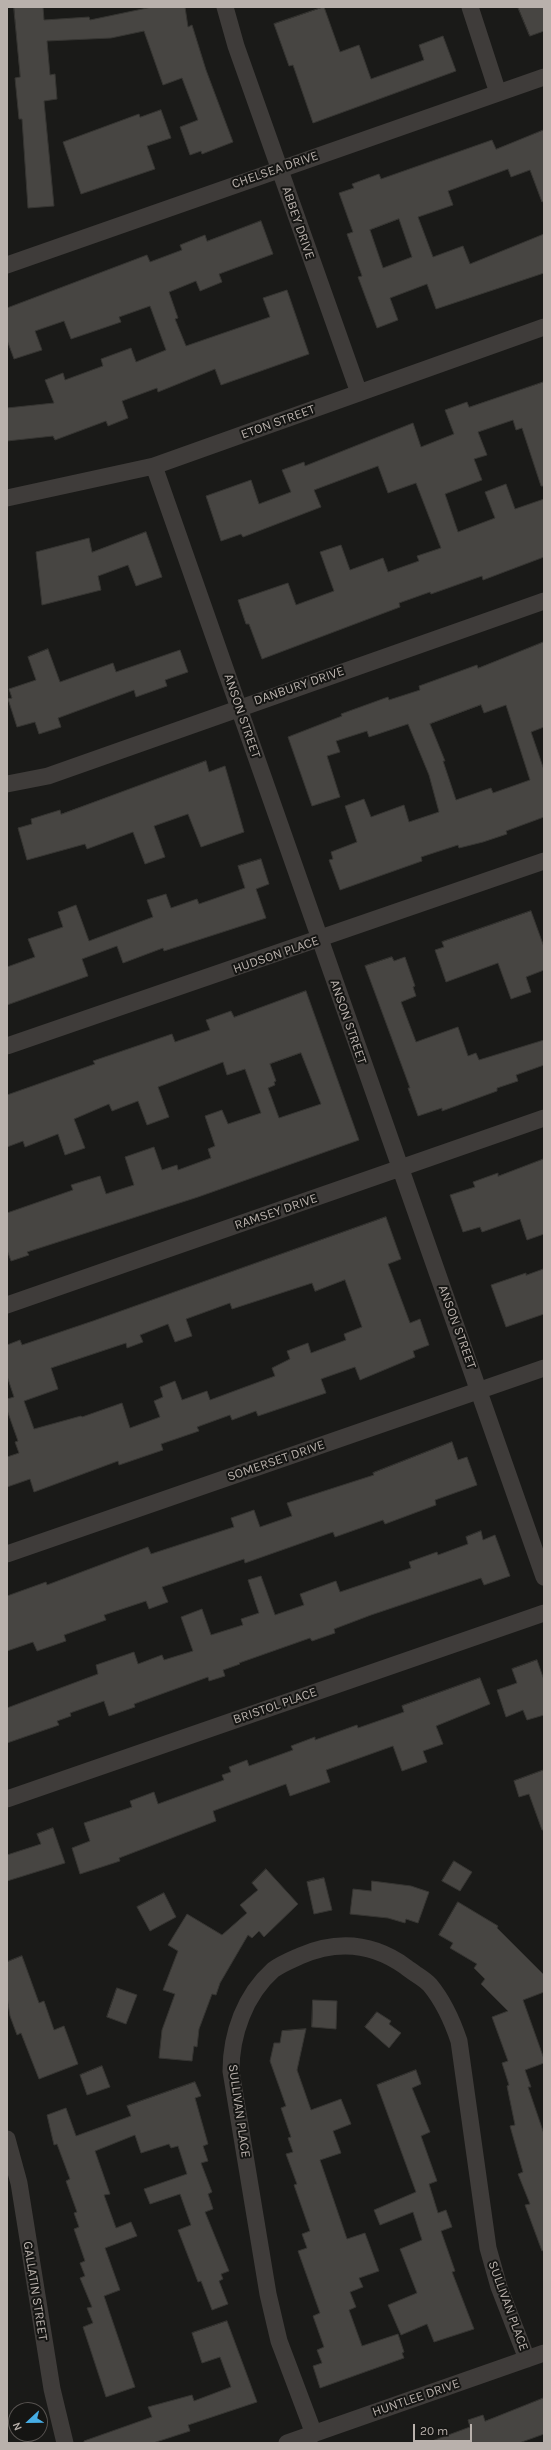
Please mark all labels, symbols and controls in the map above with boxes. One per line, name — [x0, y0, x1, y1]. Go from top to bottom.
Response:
street label: CHELSEA DRIVE — [230, 148, 320, 192]
street label: ABBEY DRIVE — [278, 185, 318, 261]
street label: ETON STREET — [239, 401, 317, 443]
street label: DANBURY DRIVE — [252, 663, 346, 709]
street label: ANSON STREET — [220, 672, 264, 760]
street label: HUDSON PLACE — [231, 933, 321, 977]
street label: ANSON STREET — [326, 978, 370, 1066]
street label: RAMSEY DRIVE — [233, 1191, 319, 1233]
street label: ANSON STREET — [435, 1283, 479, 1371]
street label: SOMERSET DRIVE — [225, 1437, 327, 1485]
street label: BRISTOL PLACE — [231, 1684, 319, 1728]
street label: SULLIVAN PLACE — [225, 2063, 253, 2159]
street label: GALLATIN STREET — [19, 2240, 51, 2342]
street label: SULLIVAN PLACE — [485, 2259, 531, 2353]
street label: HUNTLEE DRIVE — [370, 2376, 462, 2420]
north arrow — [8, 2402, 48, 2442]
scale bar — [415, 2416, 474, 2442]
text: N — [10, 2420, 25, 2432]
text: 20 m — [420, 2424, 448, 2438]

